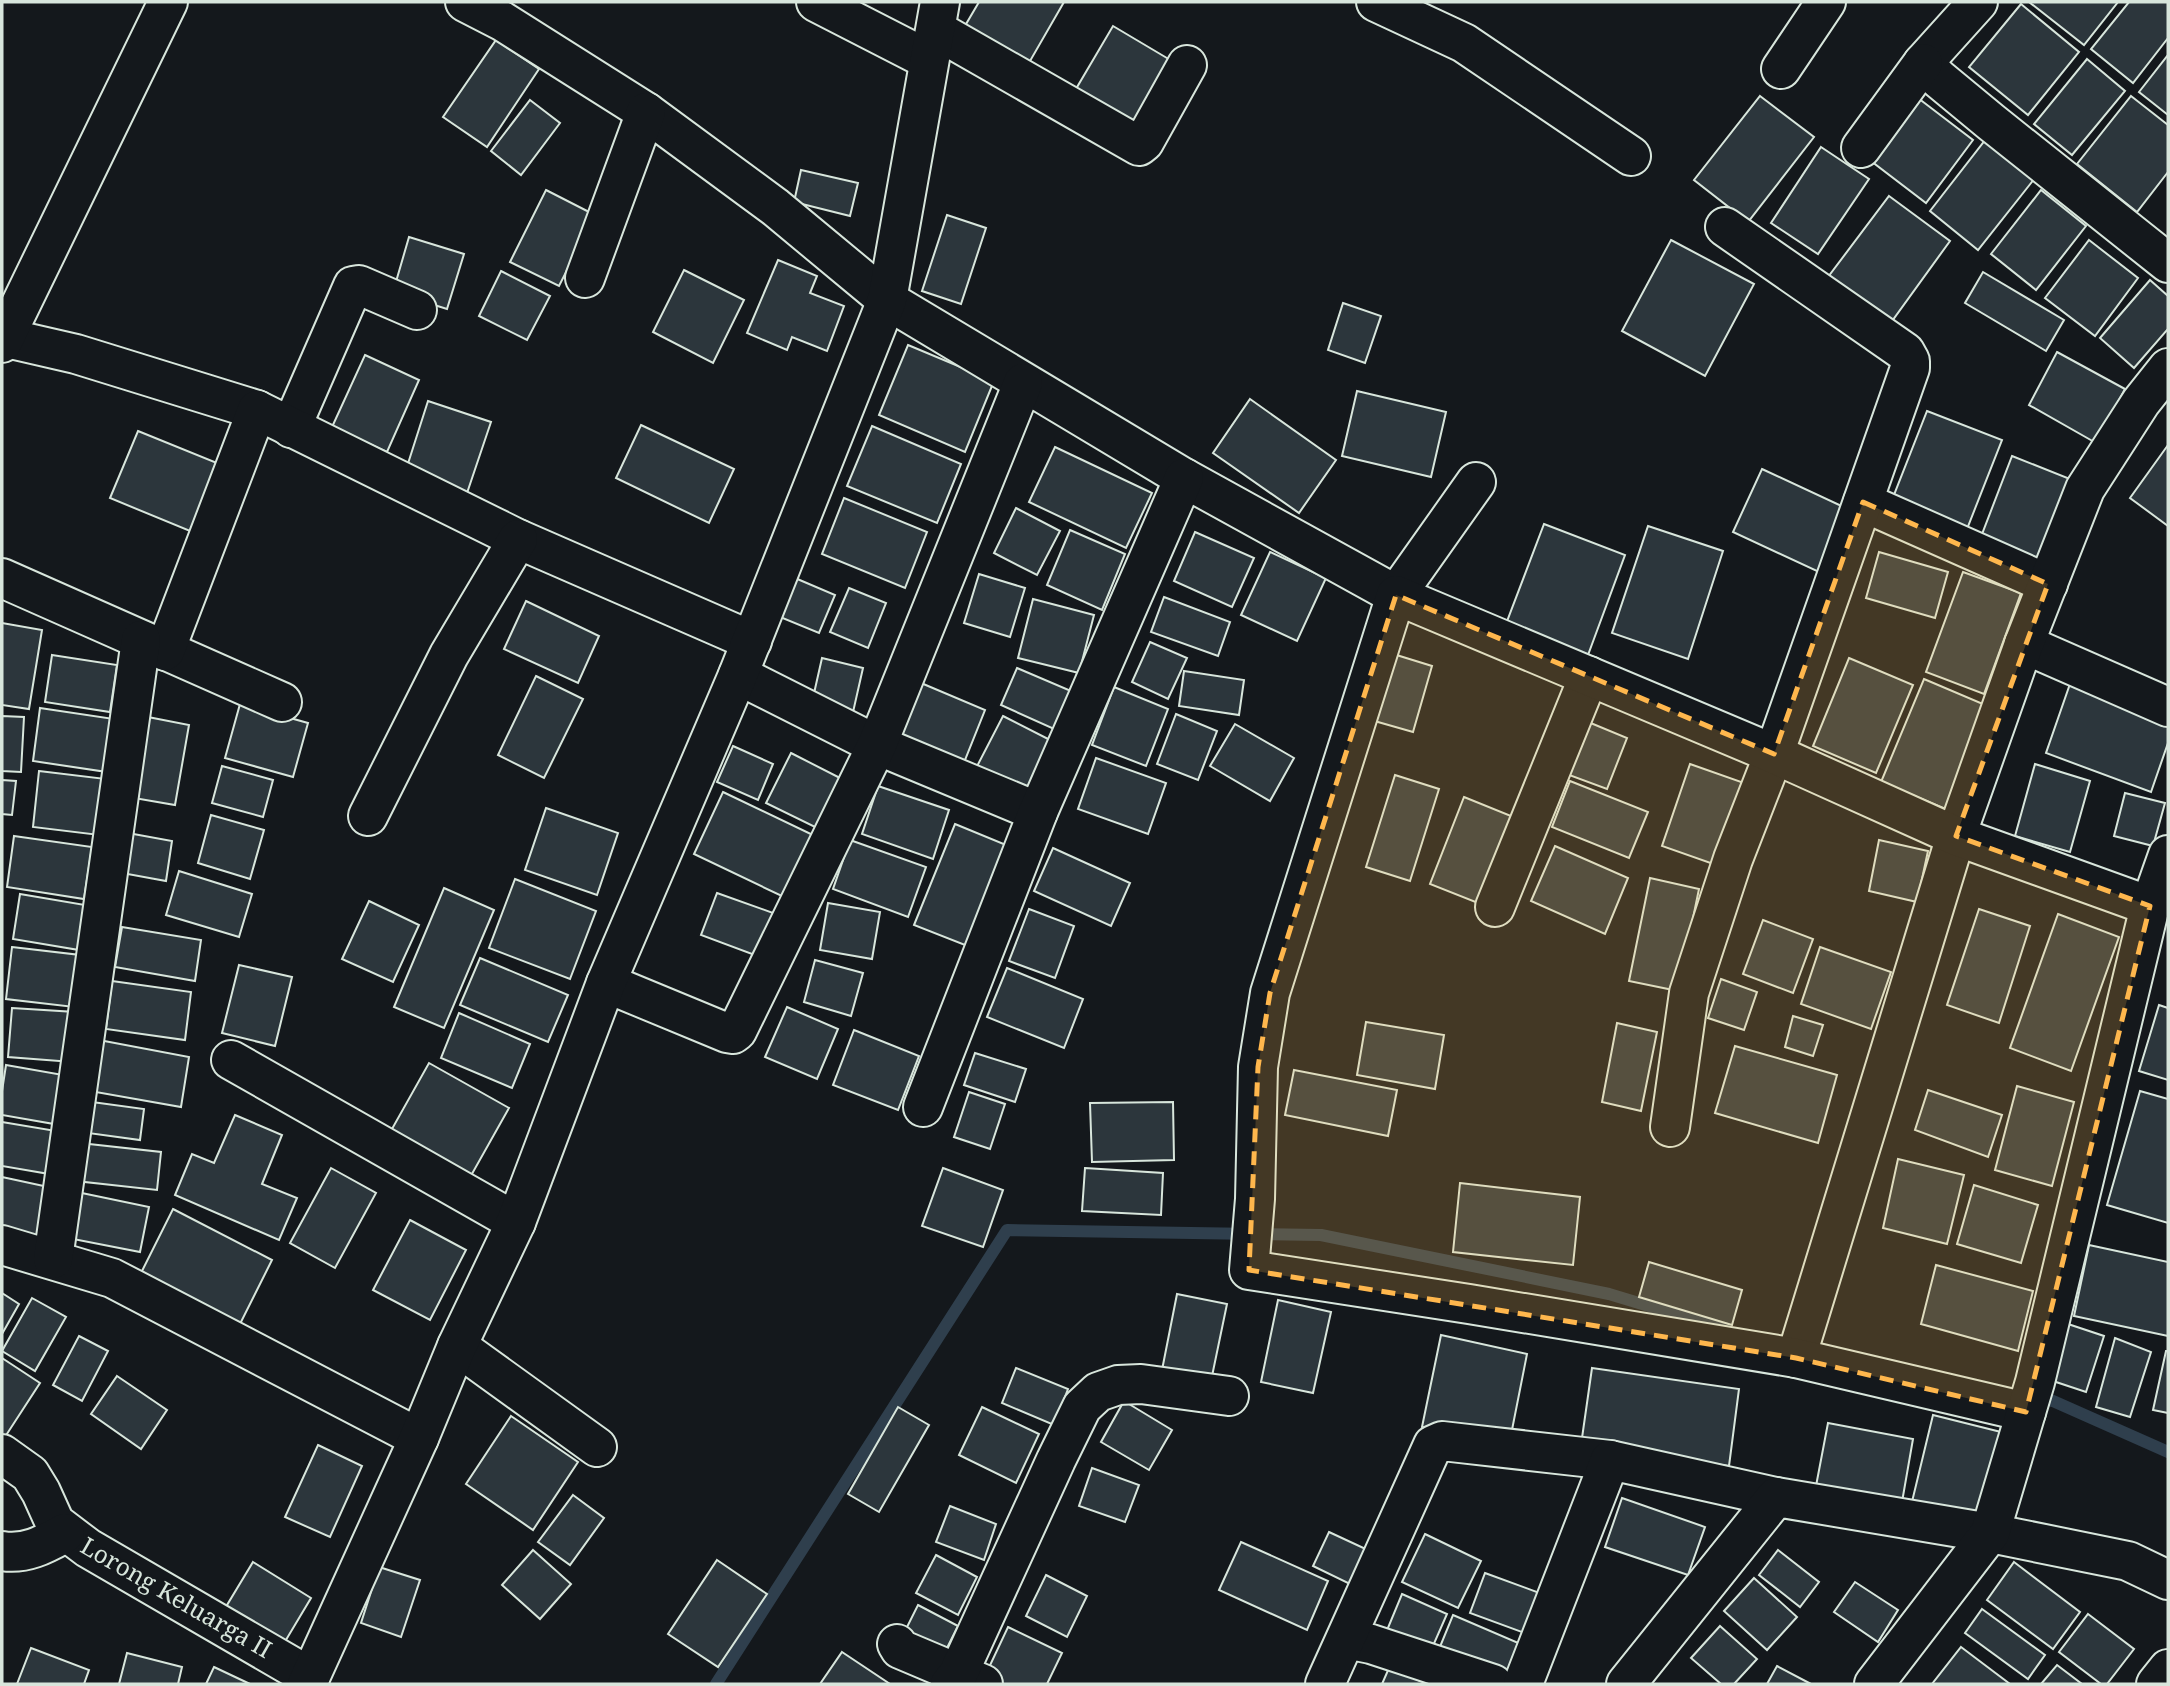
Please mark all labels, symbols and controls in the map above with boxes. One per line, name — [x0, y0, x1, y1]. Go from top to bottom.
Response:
street label: Lorong Keluarga II — [75, 1529, 278, 1665]

